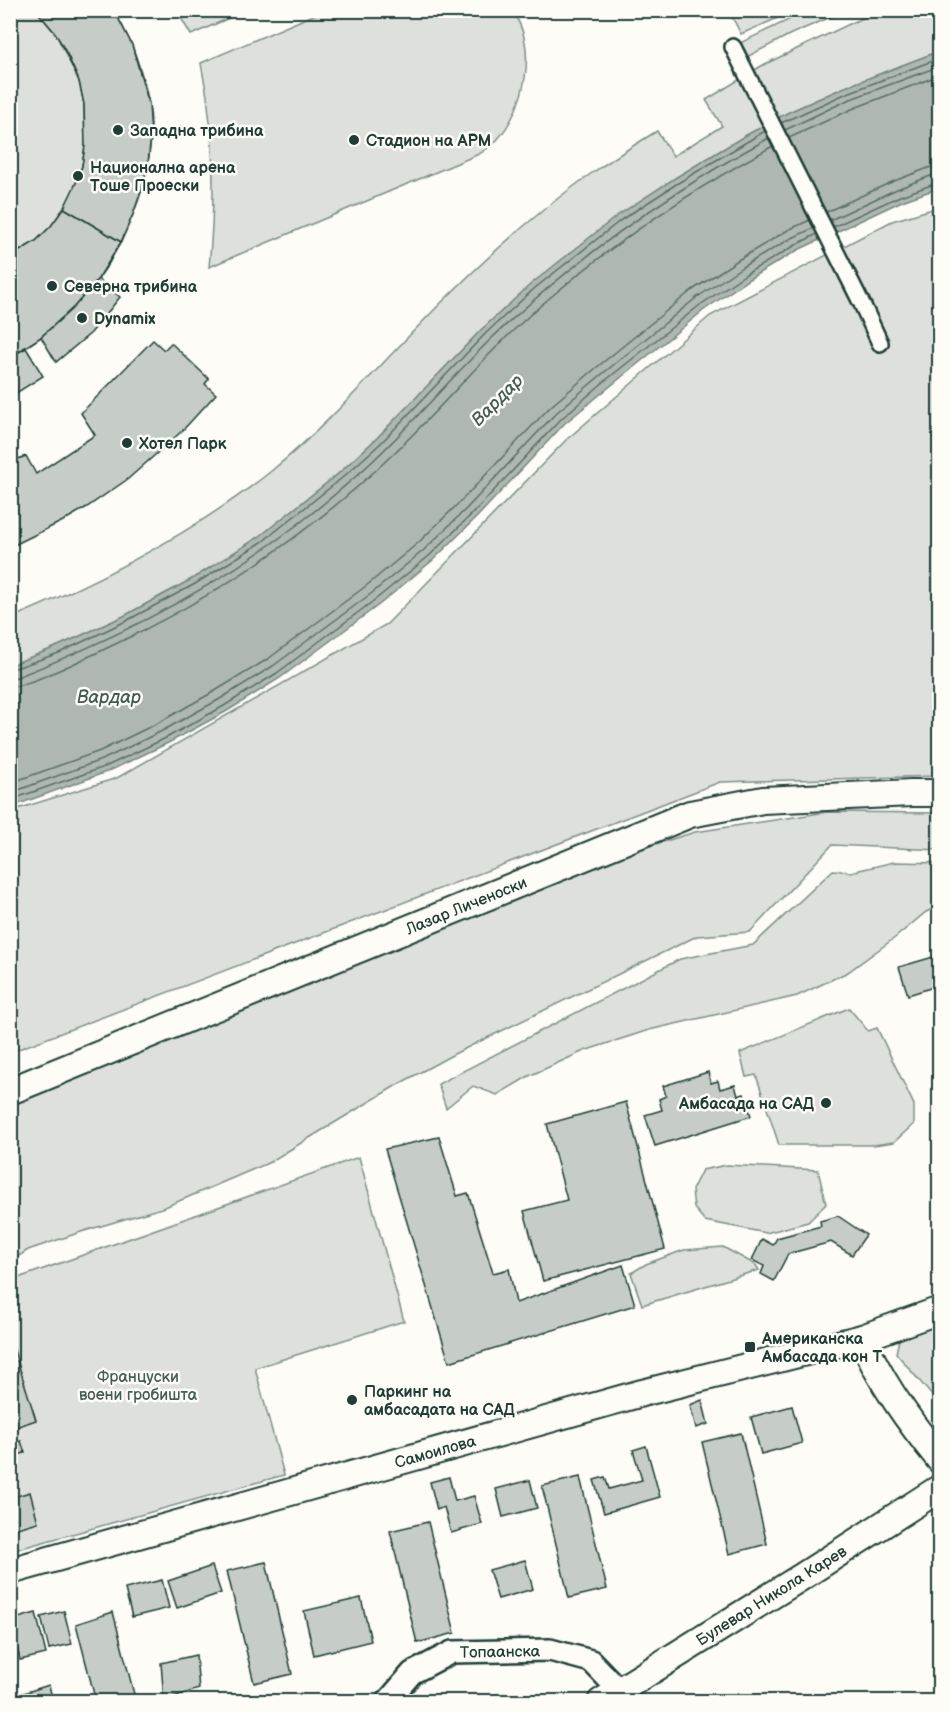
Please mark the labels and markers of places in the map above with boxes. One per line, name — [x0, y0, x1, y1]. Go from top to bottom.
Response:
place label: Западна трибина — [130, 122, 264, 141]
marker: Западна трибина — [111, 123, 125, 137]
place label: Стадион на АРМ — [366, 132, 491, 151]
marker: Стадион на АРМ — [347, 133, 361, 147]
place label: Национална арена Тоше Проески — [90, 159, 236, 196]
marker: Национална арена Тоше Проески — [71, 169, 85, 183]
place label: Северна трибина — [64, 278, 198, 297]
marker: Северна трибина — [45, 279, 59, 293]
place label: Dynamix — [94, 310, 155, 329]
marker: Dynamix — [75, 311, 89, 325]
place label: Хотел Парк — [138, 435, 227, 454]
marker: Хотел Парк — [120, 436, 134, 450]
place label: Амбасада на САД — [678, 1095, 815, 1114]
marker: Амбасада на САД — [819, 1096, 833, 1110]
place label: Американска Амбасада кон Т — [761, 1330, 882, 1367]
marker: Американска Амбасада кон Т — [743, 1340, 757, 1354]
place label: Паркинг на амбасадата на САД — [364, 1383, 516, 1420]
marker: Паркинг на амбасадата на САД — [345, 1393, 359, 1407]

